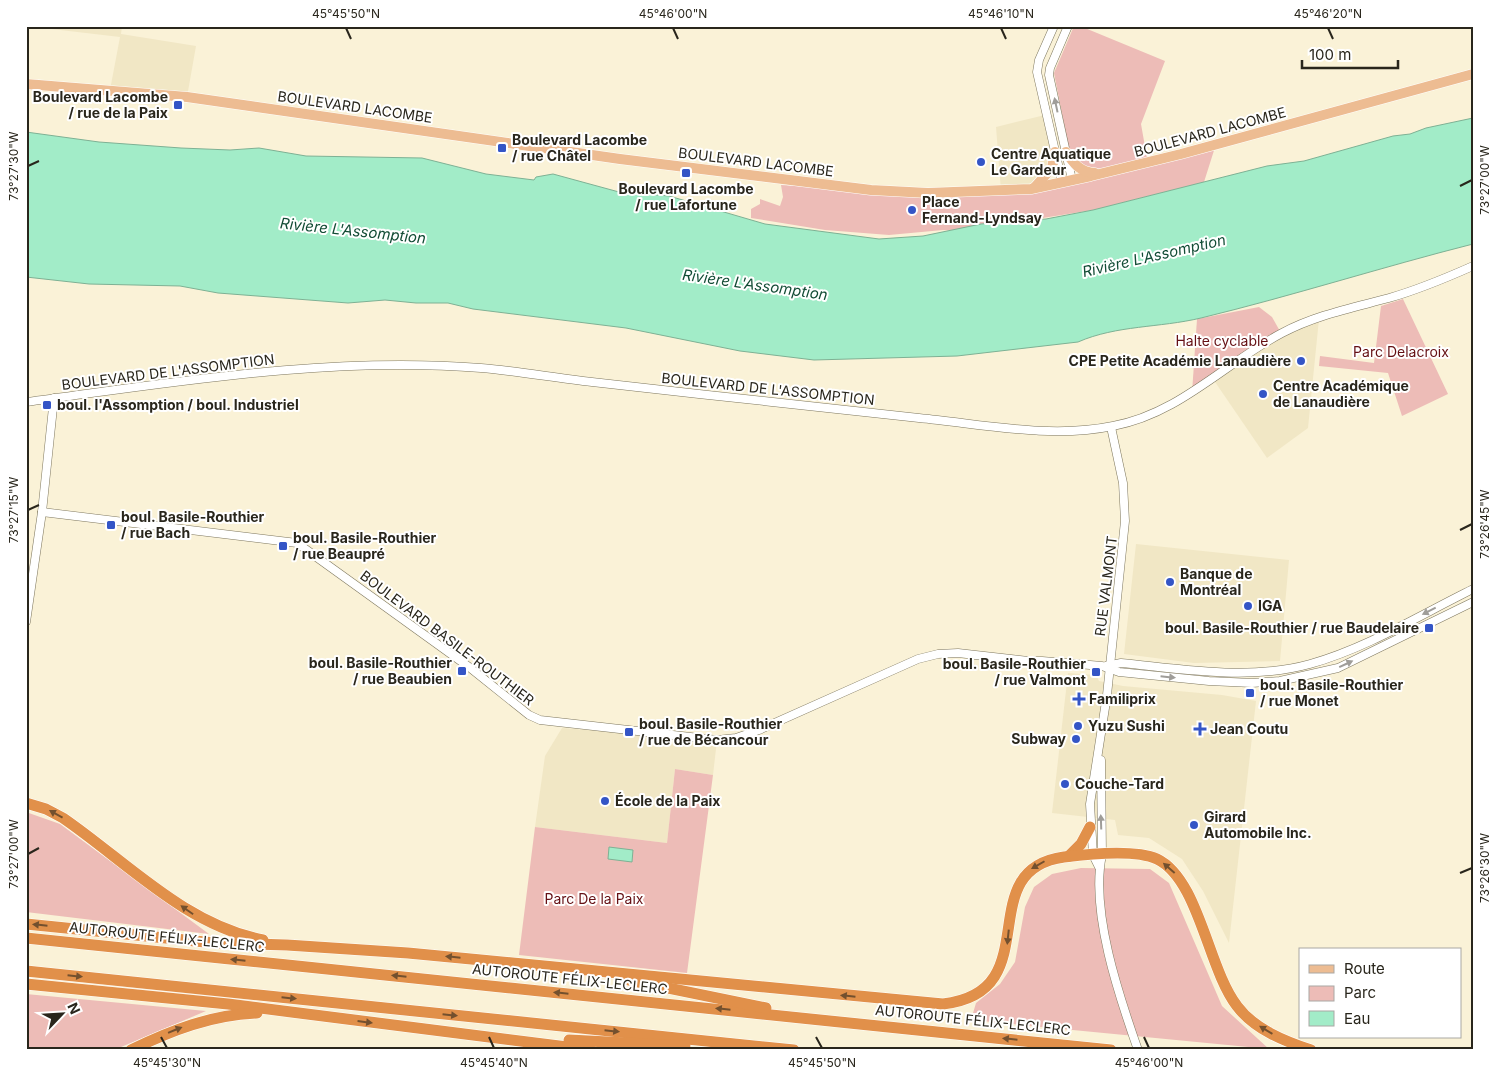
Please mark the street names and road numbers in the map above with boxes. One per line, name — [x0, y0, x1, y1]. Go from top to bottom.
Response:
street label: BOULEVARD LACOMBE — [277, 87, 434, 126]
street label: BOULEVARD LACOMBE — [1132, 103, 1288, 160]
street label: BOULEVARD LACOMBE — [677, 144, 835, 179]
street label: BOULEVARD DE L'ASSOMPTION — [61, 350, 275, 393]
street label: BOULEVARD DE L'ASSOMPTION — [661, 369, 875, 408]
street label: RUE VALMONT — [1091, 535, 1120, 637]
street label: BOULEVARD BASILE-ROUTHIER — [357, 567, 538, 709]
street label: AUTOROUTE FÉLIX-LECLERC — [68, 918, 266, 955]
street label: AUTOROUTE FÉLIX-LECLERC — [471, 960, 669, 997]
street label: AUTOROUTE FÉLIX-LECLERC — [874, 1001, 1072, 1038]

